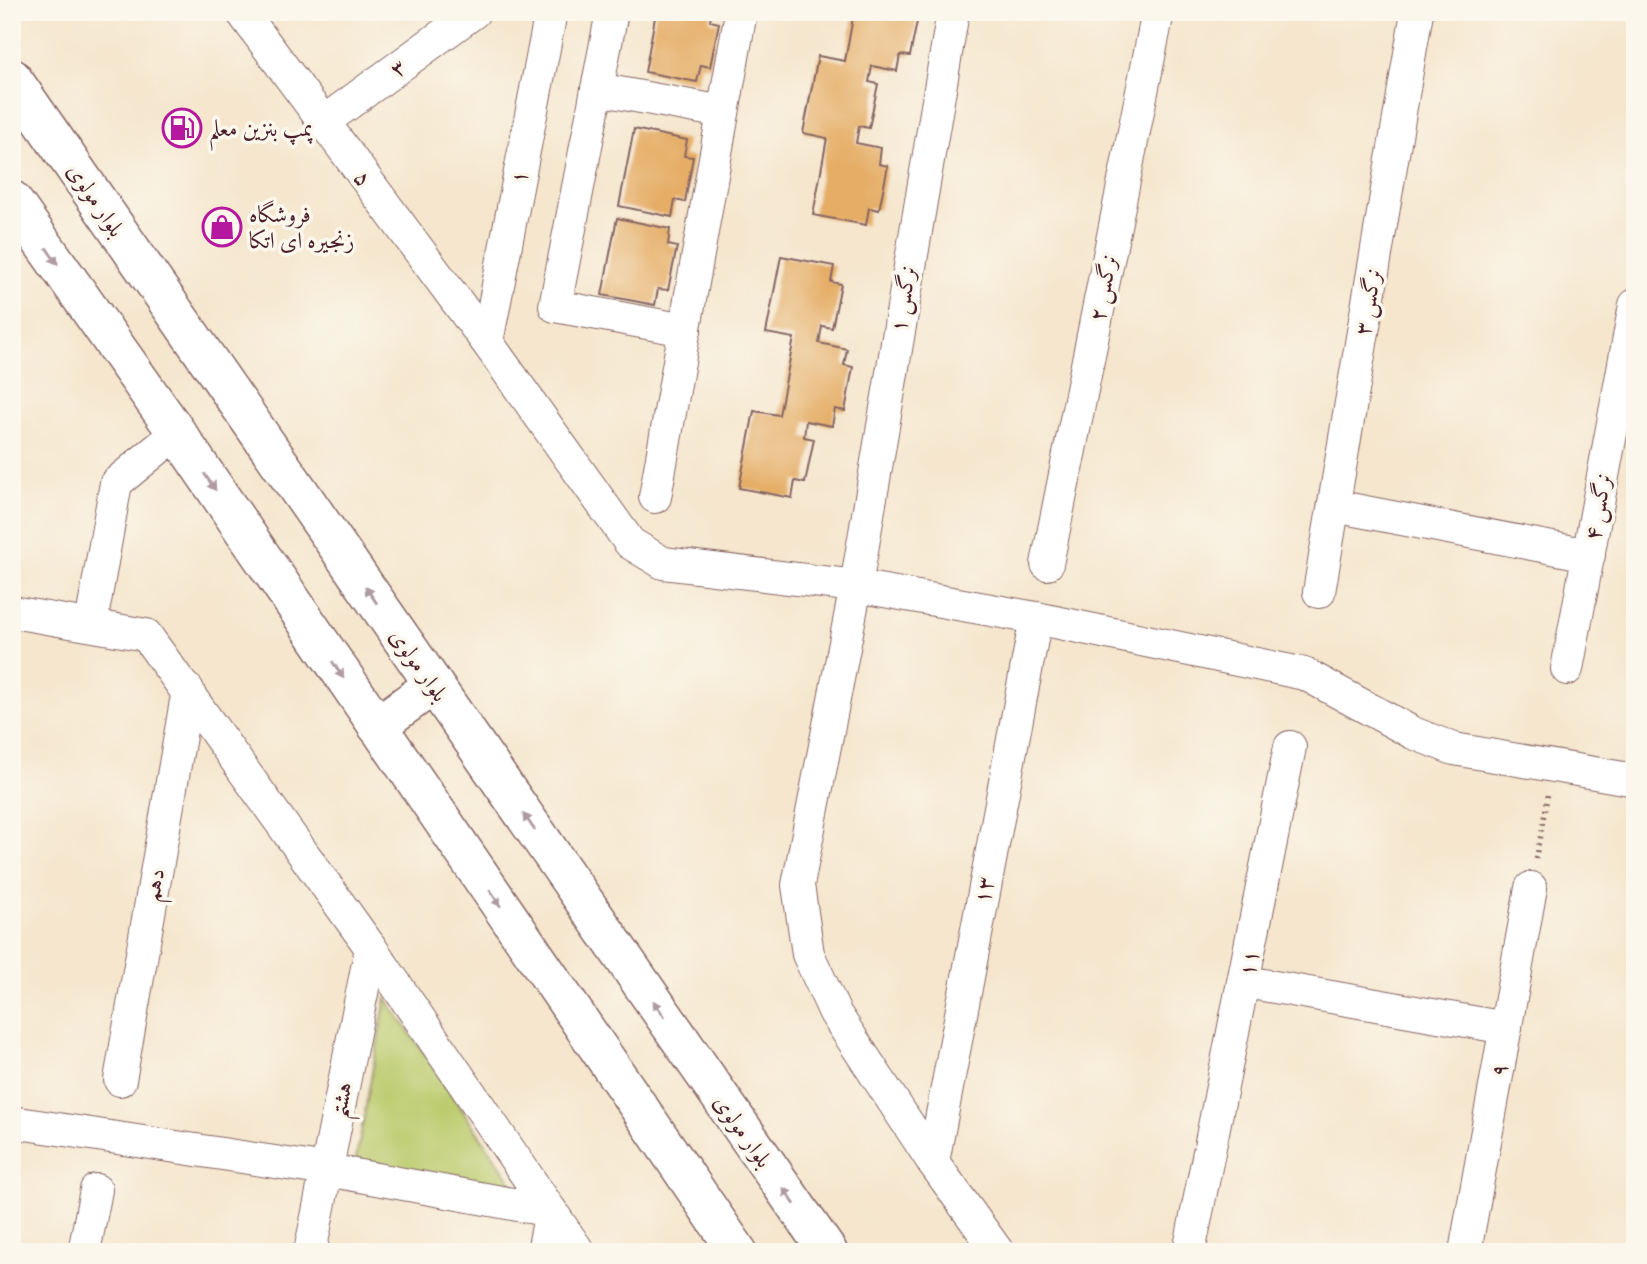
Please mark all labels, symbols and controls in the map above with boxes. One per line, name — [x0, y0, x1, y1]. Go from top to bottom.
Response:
street label: ۳ — [385, 53, 411, 83]
fuel station icon: پمپ بنزین معلم — [161, 107, 203, 149]
place label: پمپ بنزین معلم — [209, 115, 313, 151]
street label: بلوار مولوی — [61, 158, 130, 243]
street label: ۵ — [348, 164, 378, 192]
street label: ۱ — [504, 168, 534, 186]
place label: فروشگاه زنجیره ای اتکا — [249, 200, 354, 254]
shop icon: فروشگاه زنجیره ای اتکا — [201, 206, 243, 248]
one-way arrow — [45, 247, 59, 265]
street label: نرگس ۲ — [1083, 252, 1125, 324]
street label: نرگس ۱ — [884, 264, 924, 335]
street label: نرگس ۳ — [1349, 266, 1389, 338]
street label: نرگس ۴ — [1579, 471, 1619, 543]
one-way arrow — [203, 473, 217, 491]
one-way arrow — [364, 586, 378, 604]
street label: بلوار مولوی — [383, 623, 454, 707]
one-way arrow — [332, 660, 345, 680]
one-way arrow — [522, 813, 536, 831]
street label: دهم — [138, 867, 178, 905]
street label: ۱۳ — [968, 874, 1000, 906]
one-way arrow — [488, 889, 502, 907]
street label: ۱۱ — [1233, 947, 1265, 979]
one-way arrow — [652, 1000, 666, 1018]
street label: ۹ — [1484, 1061, 1514, 1079]
street label: هشتم — [324, 1080, 367, 1122]
street label: بلوار مولوی — [707, 1089, 778, 1173]
one-way arrow — [782, 1187, 796, 1205]

